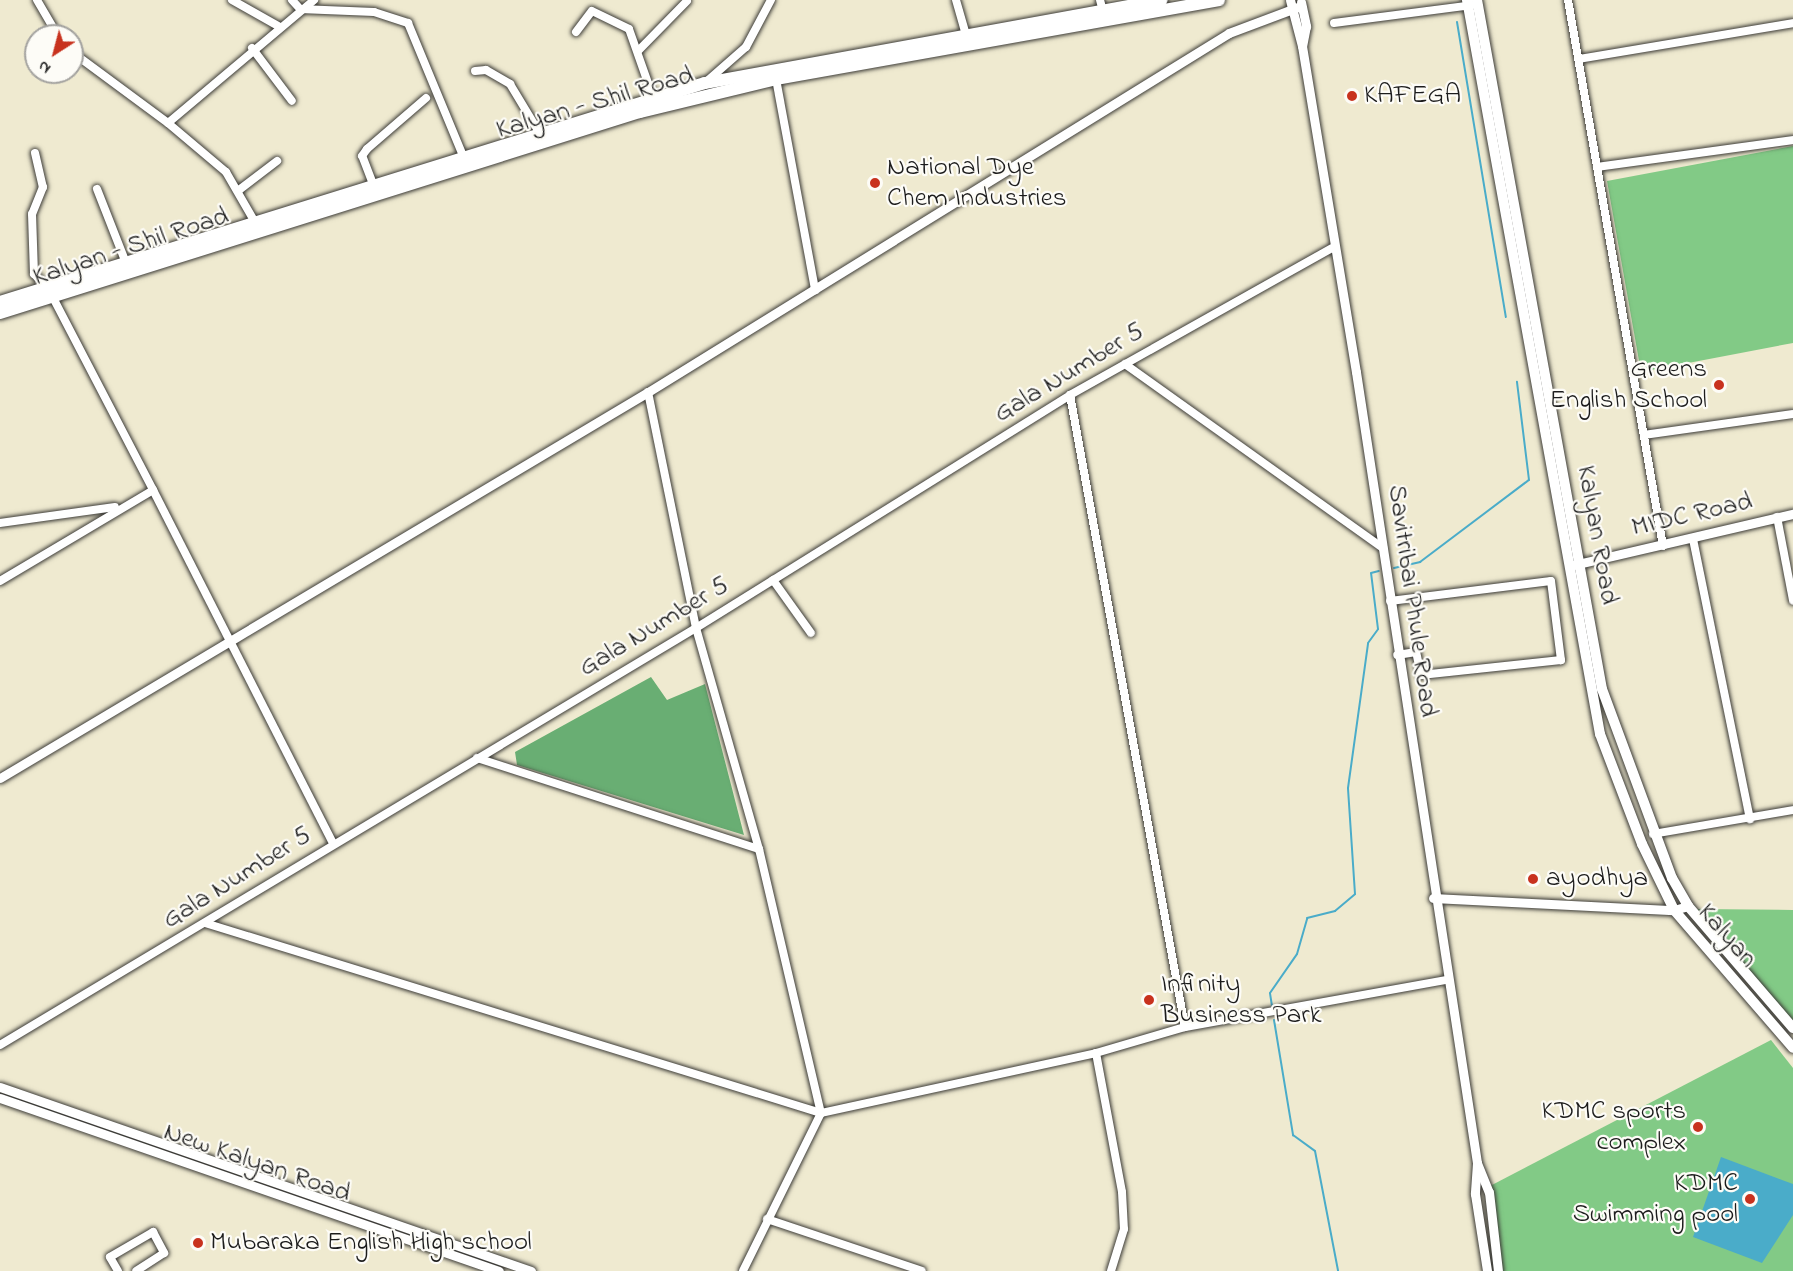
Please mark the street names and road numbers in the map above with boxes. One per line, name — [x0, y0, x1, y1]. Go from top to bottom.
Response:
street label: Kalyan - Shil Road — [493, 59, 697, 147]
street label: Kalyan - Shil Road — [29, 200, 233, 294]
street label: Gala Number 5 — [988, 316, 1150, 430]
street label: Kalyan Road — [1569, 463, 1625, 607]
street label: Savitribai Phule Road — [1380, 483, 1444, 719]
street label: MIDC Road — [1629, 485, 1755, 545]
street label: Gala Number 5 — [573, 570, 735, 684]
street label: Gala Number 5 — [157, 820, 317, 936]
street label: Kalyan — [1690, 897, 1764, 975]
street label: New Kalyan Road — [159, 1116, 355, 1210]

